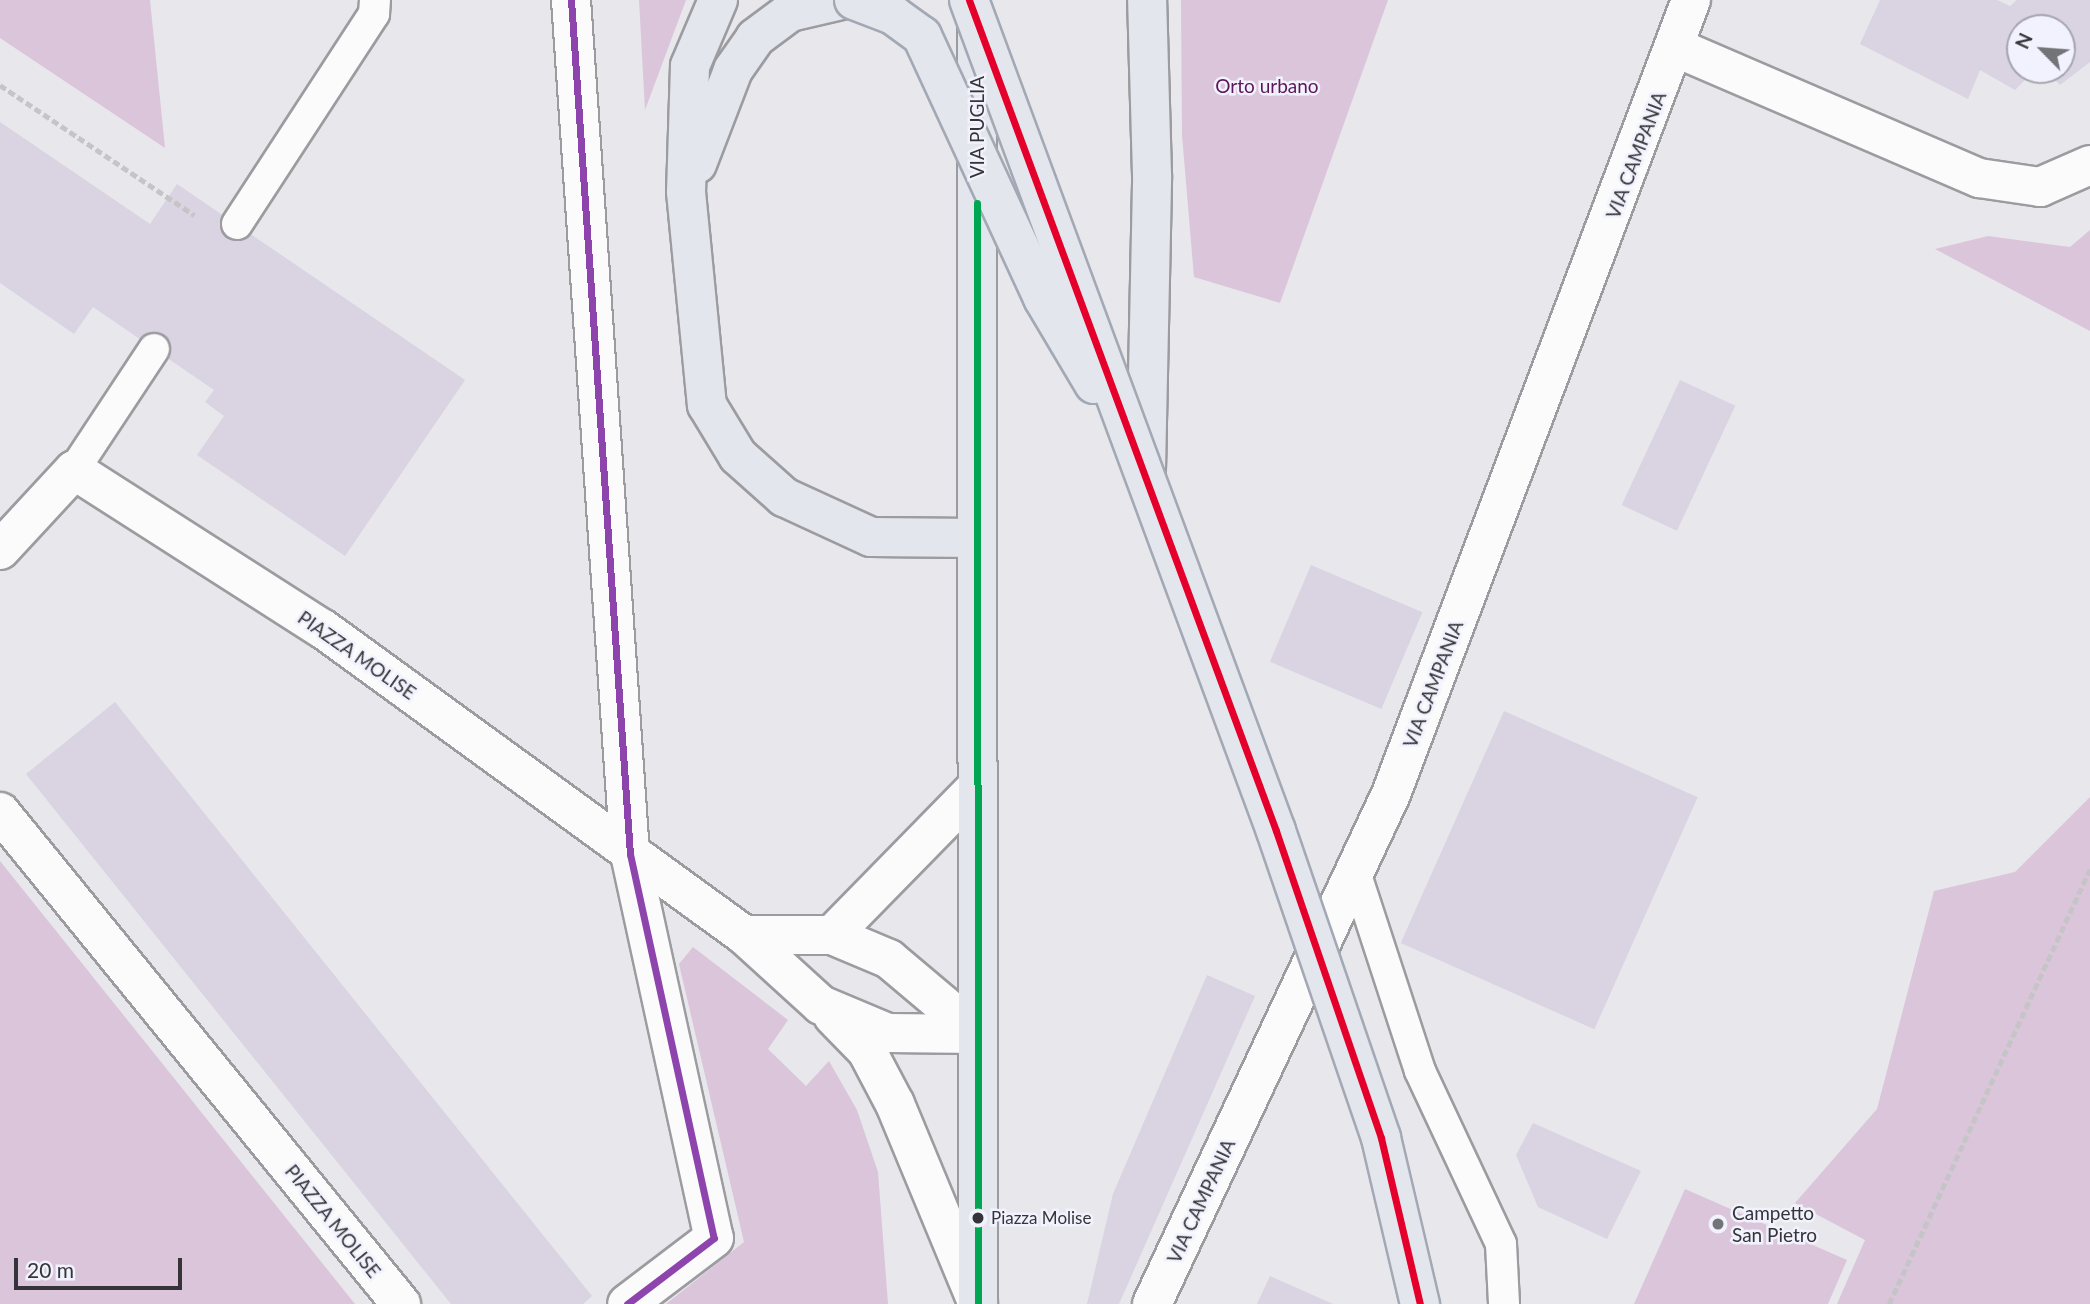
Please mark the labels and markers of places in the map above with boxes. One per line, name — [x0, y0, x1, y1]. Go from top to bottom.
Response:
place label: Campetto San Pietro — [1732, 1202, 1817, 1246]
place label: Piazza Molise — [991, 1208, 1091, 1228]
marker: Piazza Molise — [971, 1211, 985, 1225]
marker: Campetto San Pietro — [1710, 1216, 1726, 1232]

